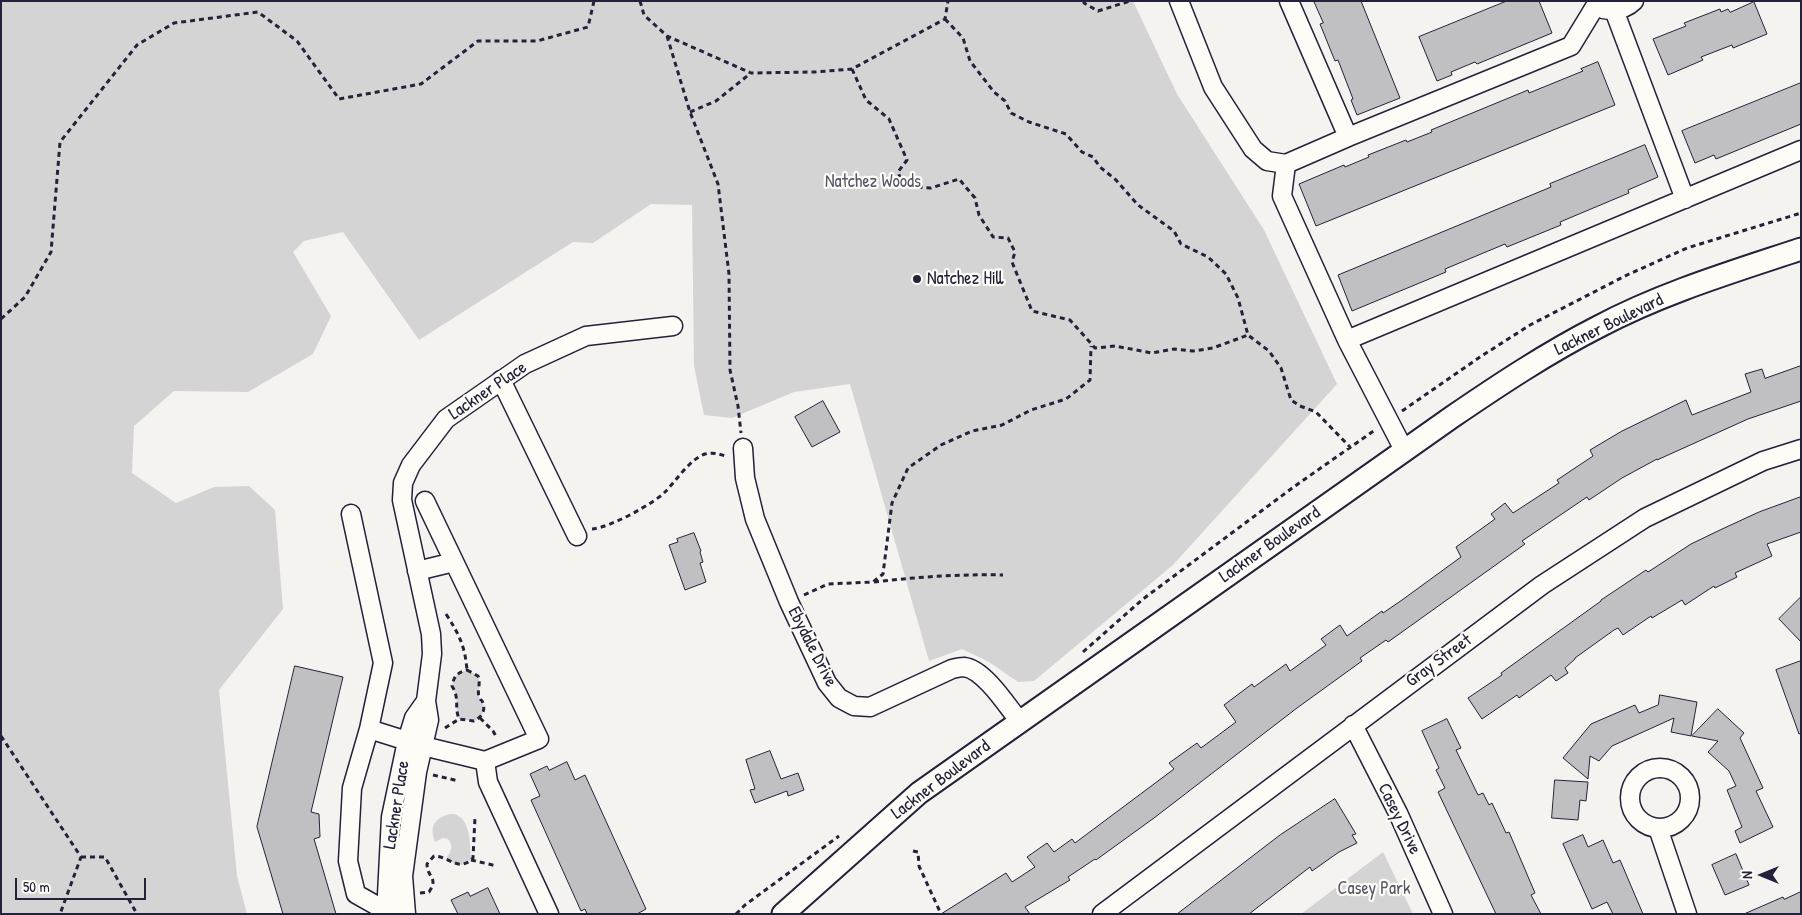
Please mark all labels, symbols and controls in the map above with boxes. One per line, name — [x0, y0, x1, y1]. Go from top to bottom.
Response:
park label: Natchez Woods — [825, 171, 921, 193]
place label: Natchez Hill — [927, 268, 1004, 290]
marker: Natchez Hill — [911, 273, 923, 285]
street label: Lackner Boulevard — [1551, 289, 1667, 361]
street label: Lackner Place — [445, 357, 531, 425]
street label: Lackner Boulevard — [1215, 502, 1325, 588]
street label: Ebydale Drive — [783, 603, 841, 691]
street label: Gray Street — [1402, 630, 1476, 692]
street label: Lackner Boulevard — [887, 736, 995, 824]
street label: Lackner Place — [379, 759, 415, 851]
street label: Casey Drive — [1372, 780, 1426, 858]
north arrow — [1737, 850, 1787, 900]
scale bar — [18, 868, 149, 900]
text: N — [1737, 871, 1756, 879]
text: 50 m — [23, 876, 50, 897]
park label: Casey Park — [1338, 878, 1410, 900]

